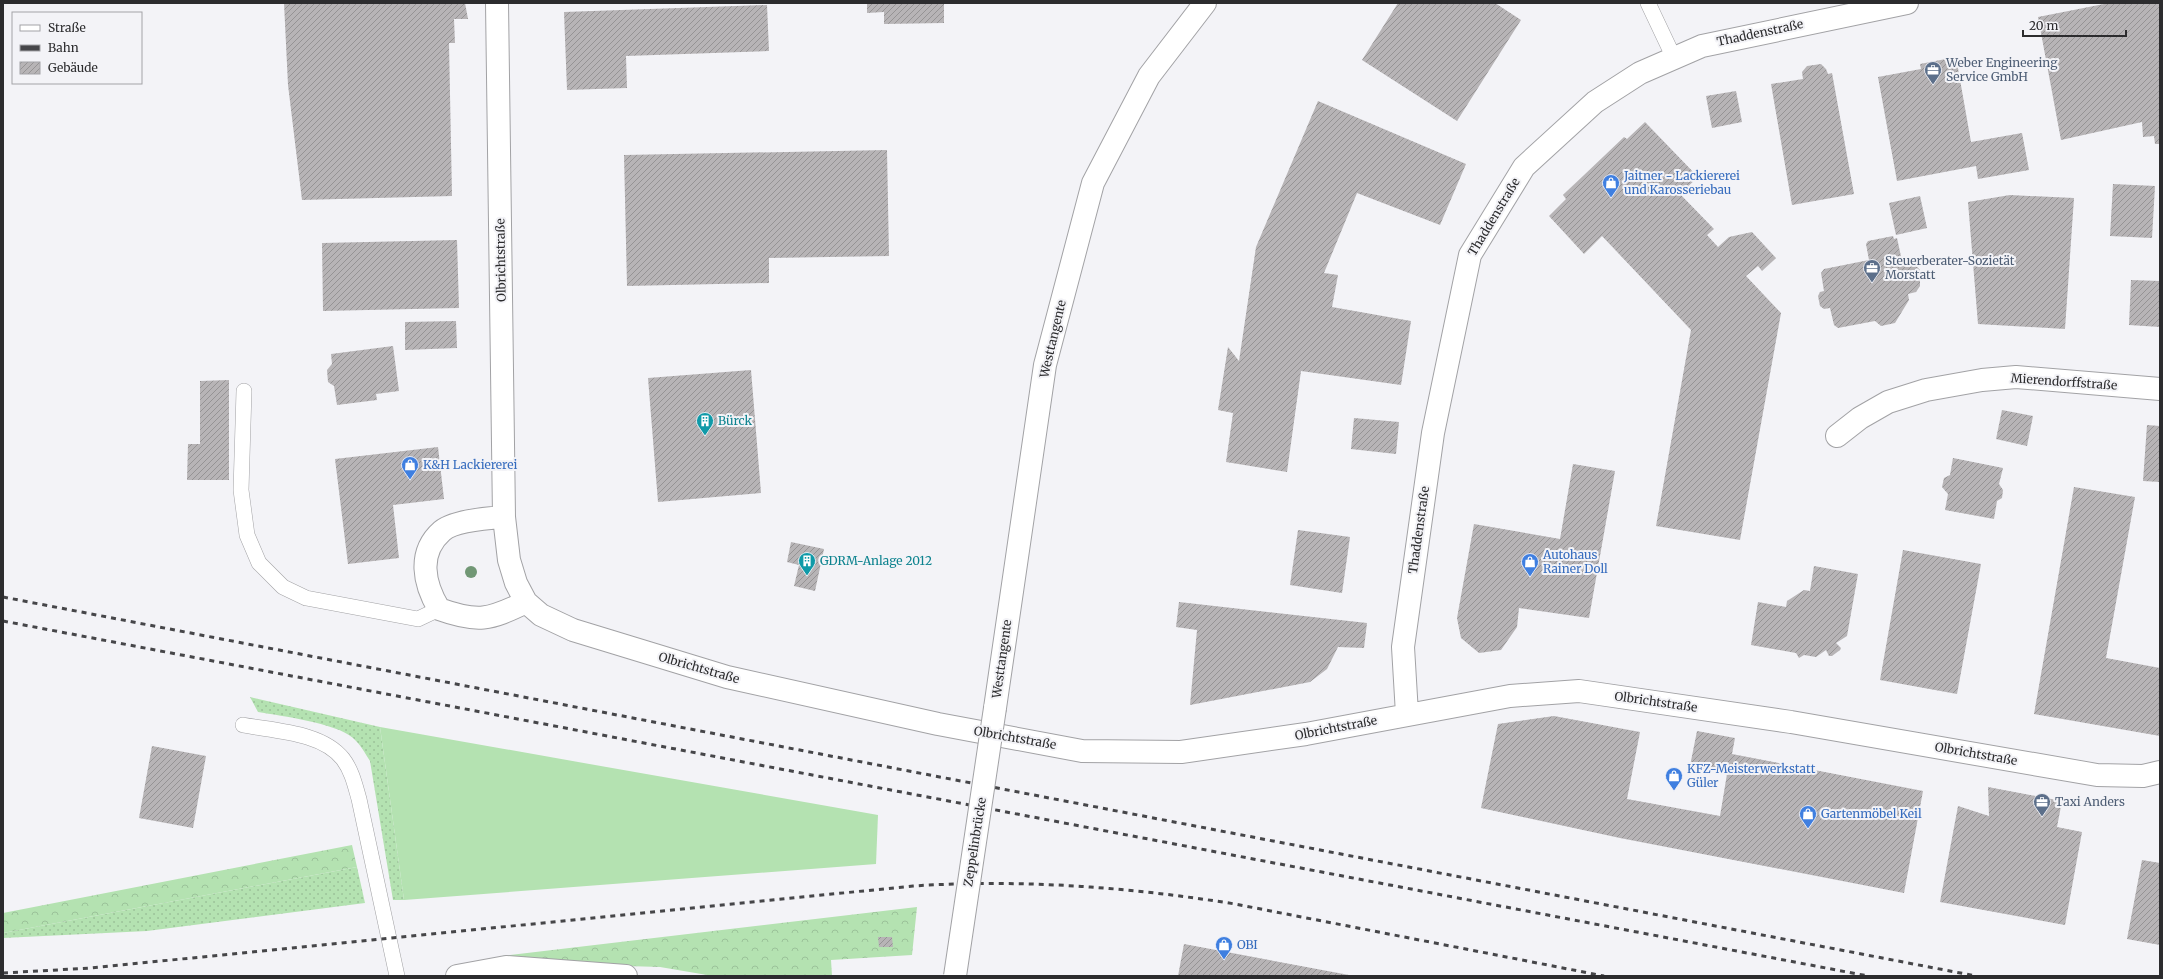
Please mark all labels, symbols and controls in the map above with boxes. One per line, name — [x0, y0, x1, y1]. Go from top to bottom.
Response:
legend — [12, 12, 142, 84]
scale bar — [2023, 12, 2126, 38]
street label: Thaddenstraße — [1715, 16, 1805, 49]
text: 20 m — [2029, 18, 2058, 33]
text: Straße — [48, 20, 86, 35]
text: Bahn — [48, 40, 79, 55]
place label: Weber Engineering Service GmbH — [1945, 55, 2058, 84]
text: Gebäude — [48, 60, 98, 75]
office icon: Weber Engineering Service GmbH — [1923, 60, 1943, 85]
place label: Jaitner - Lackiererei und Karosseriebau — [1623, 168, 1740, 197]
shop icon: Jaitner - Lackiererei und Karosseriebau — [1601, 173, 1621, 198]
street label: Thaddenstraße — [1464, 175, 1523, 258]
street label: Olbrichtstraße — [492, 218, 509, 302]
place label: Steuerberater-Sozietät Morstatt — [1885, 253, 2015, 282]
office icon: Steuerberater-Sozietät Morstatt — [1862, 258, 1882, 283]
street label: Westtangente — [1036, 299, 1069, 380]
street label: Mierendorffstraße — [2010, 370, 2118, 393]
building icon: Bürck — [695, 411, 715, 436]
place label: Bürck — [718, 413, 752, 428]
shop icon: K&H Lackiererei — [400, 455, 420, 480]
place label: K&H Lackiererei — [423, 457, 517, 472]
street label: Thaddenstraße — [1405, 485, 1432, 575]
place label: Autohaus Rainer Doll — [1542, 547, 1608, 576]
building icon: GDRM-Anlage 2012 — [797, 551, 817, 576]
shop icon: Autohaus Rainer Doll — [1520, 552, 1540, 577]
place label: GDRM-Anlage 2012 — [820, 553, 932, 568]
street label: Westtangente — [988, 619, 1014, 700]
street label: Olbrichtstraße — [657, 649, 741, 686]
street label: Olbrichtstraße — [1614, 688, 1698, 715]
street label: Olbrichtstraße — [1293, 712, 1378, 743]
street label: Olbrichtstraße — [973, 723, 1057, 752]
street label: Olbrichtstraße — [1934, 739, 2018, 768]
place label: KFZ-Meisterwerkstatt Güler — [1687, 761, 1816, 790]
shop icon: KFZ-Meisterwerkstatt Güler — [1664, 766, 1684, 791]
office icon: Taxi Anders — [2032, 792, 2052, 817]
place label: Taxi Anders — [2055, 794, 2125, 809]
street label: Zeppelinbrücke — [960, 796, 989, 888]
shop icon: Gartenmöbel Keil — [1798, 804, 1818, 829]
place label: Gartenmöbel Keil — [1821, 806, 1922, 821]
shop icon: OBI — [1214, 935, 1234, 960]
place label: OBI — [1237, 937, 1258, 952]

